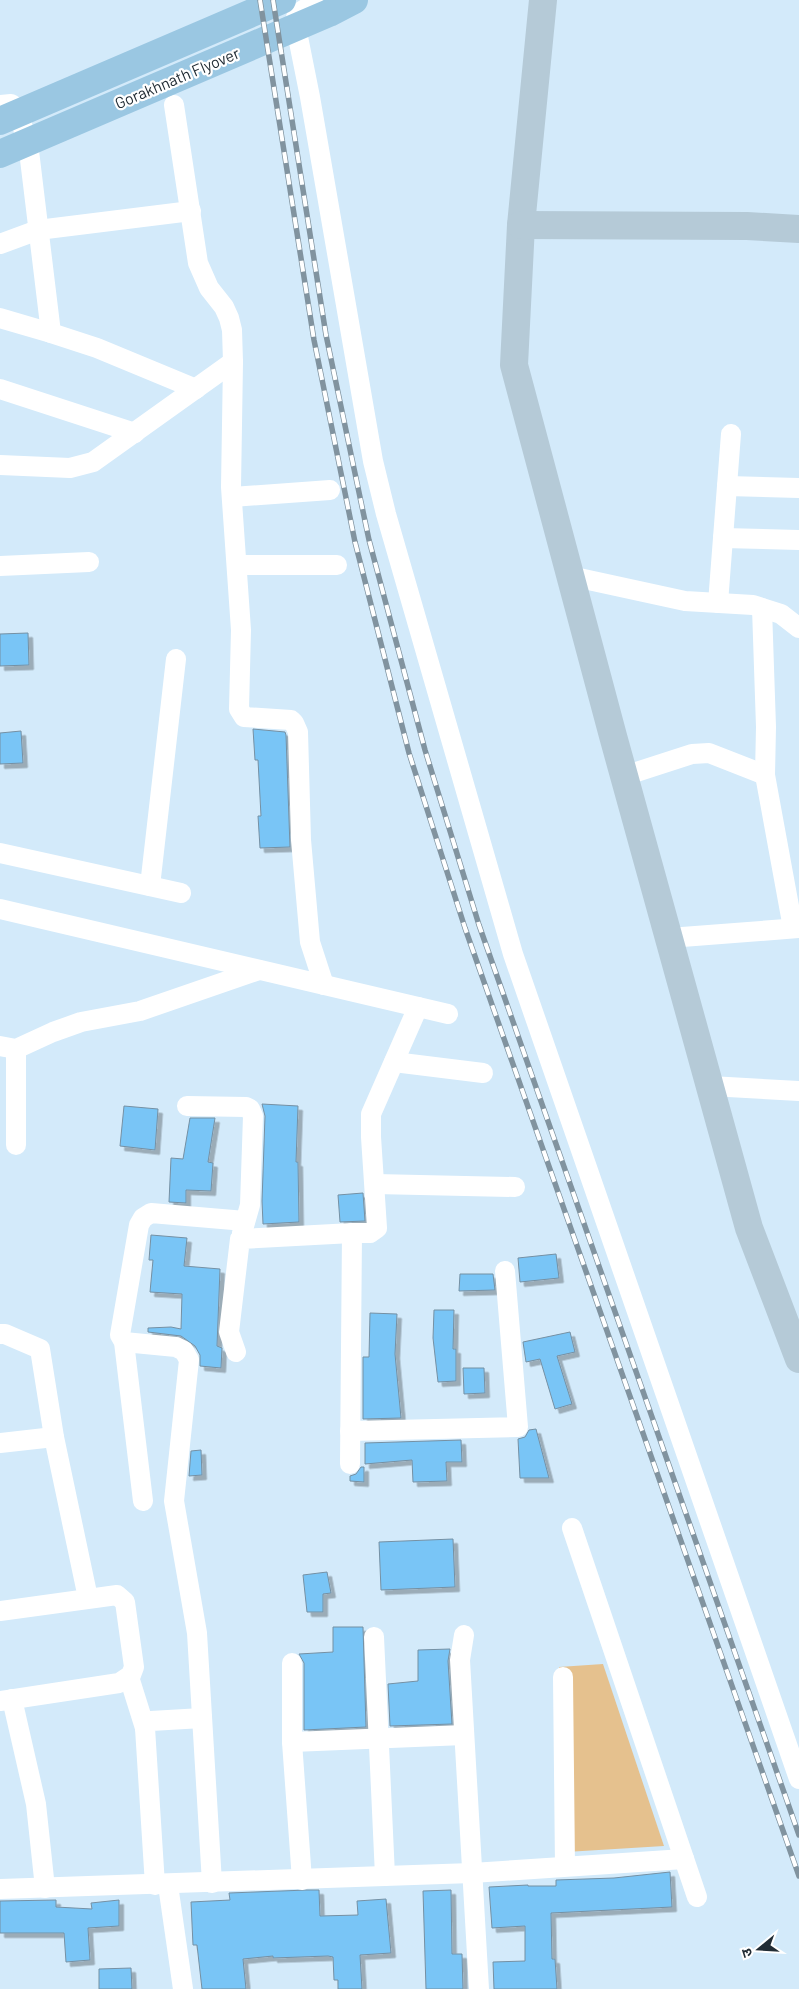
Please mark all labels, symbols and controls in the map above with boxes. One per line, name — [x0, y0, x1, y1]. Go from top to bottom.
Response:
street label: Gorakhnath Flyover — [112, 43, 242, 112]
north arrow — [734, 1924, 784, 1974]
text: उ — [737, 1946, 756, 1960]

